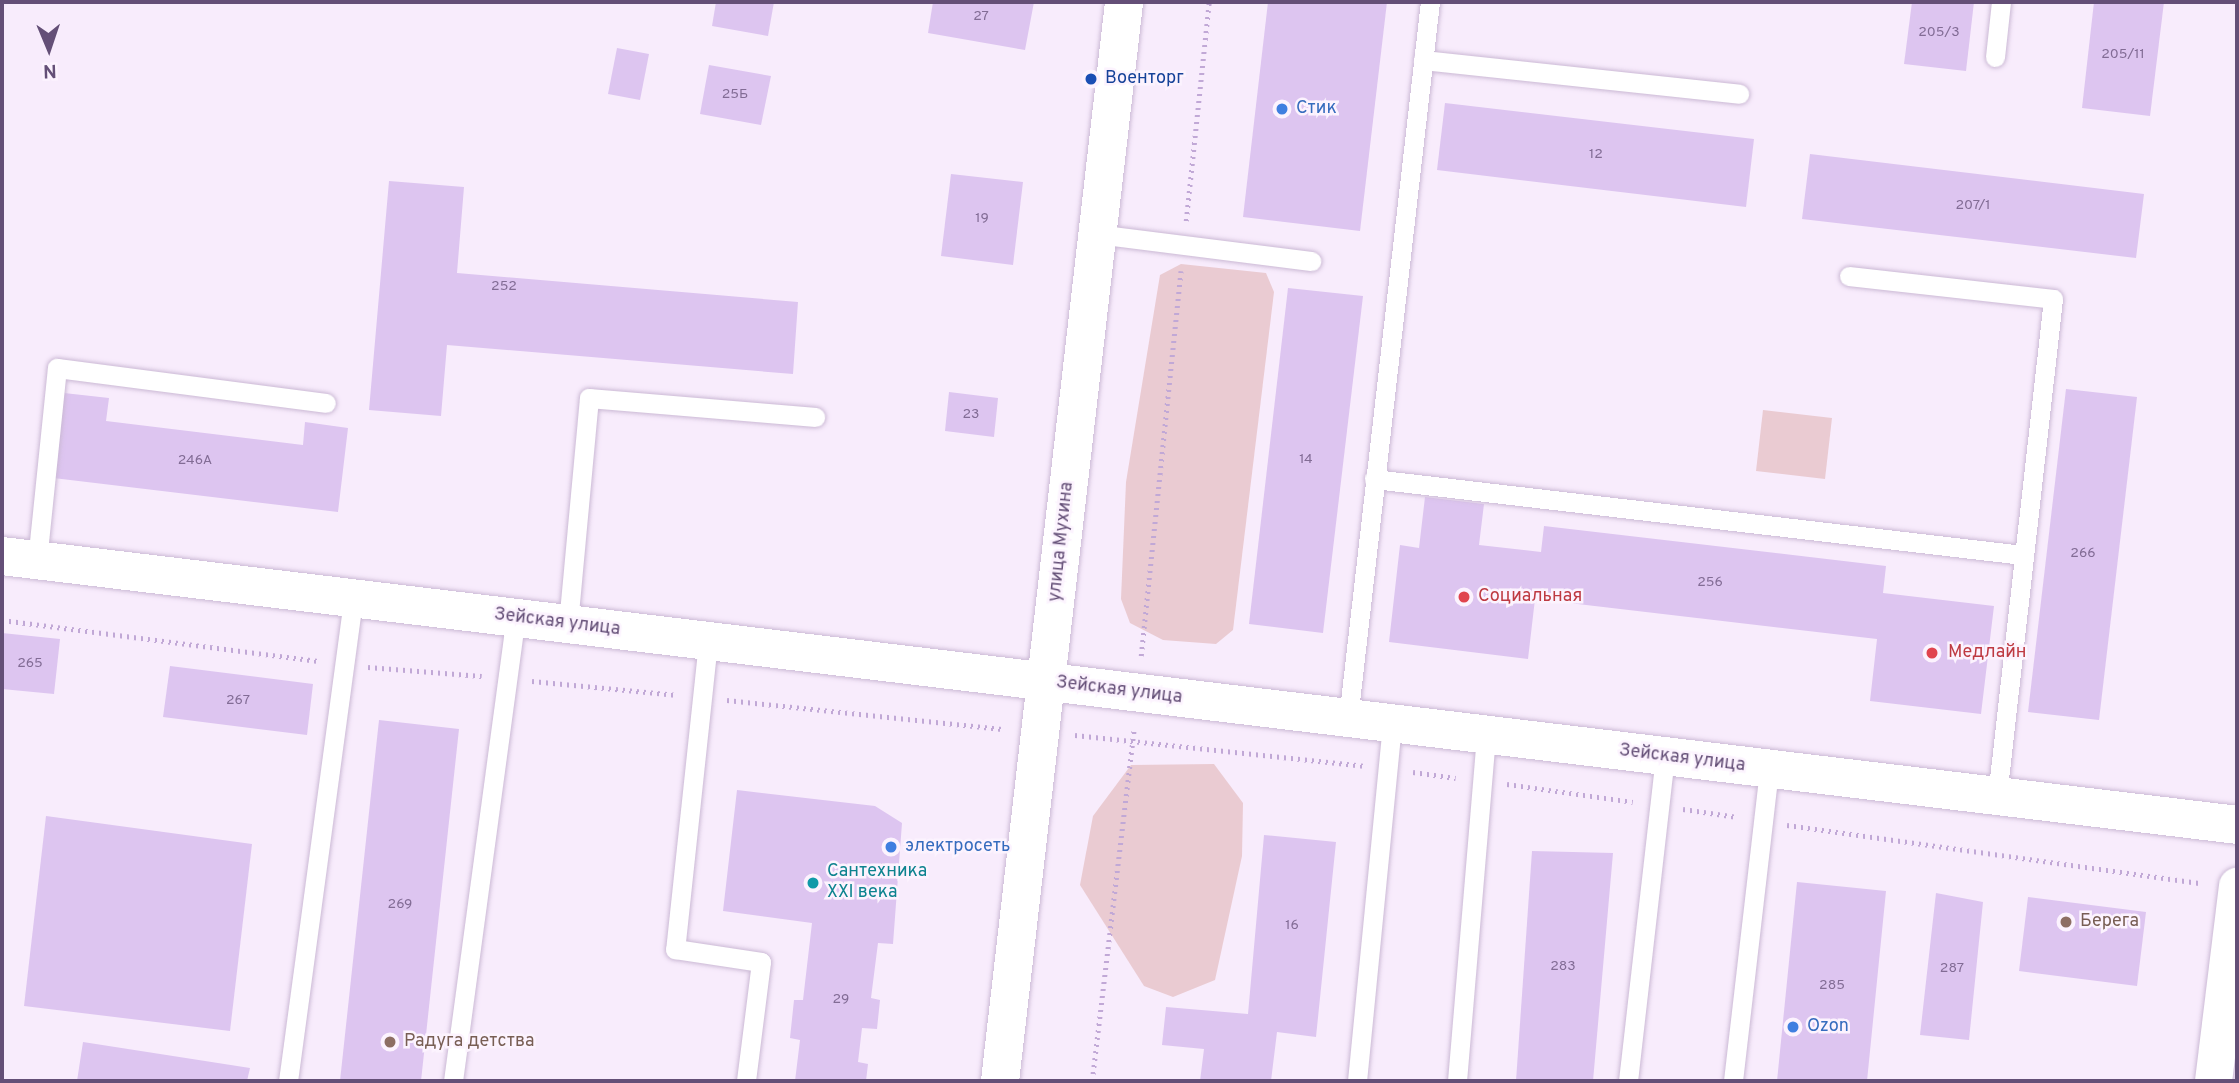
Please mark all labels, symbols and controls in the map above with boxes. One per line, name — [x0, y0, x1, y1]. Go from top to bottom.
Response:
house number: 27 — [973, 9, 989, 25]
north arrow — [14, 14, 84, 84]
house number: 205/3 — [1918, 25, 1960, 41]
house number: 205/11 — [2101, 47, 2145, 63]
text: N — [42, 58, 57, 82]
place label: Военторг — [1105, 68, 1184, 90]
marker: Военторг — [1083, 71, 1099, 87]
house number: 25Б — [722, 87, 748, 103]
place label: Стик — [1296, 98, 1337, 120]
marker: Стик — [1274, 101, 1290, 117]
house number: 12 — [1589, 147, 1603, 163]
house number: 207/1 — [1956, 198, 1990, 214]
house number: 19 — [975, 211, 989, 227]
house number: 252 — [491, 279, 517, 295]
house number: 23 — [963, 407, 979, 423]
house number: 14 — [1299, 452, 1313, 468]
house number: 246А — [178, 453, 212, 469]
street label: улица Мухина — [1045, 481, 1079, 603]
house number: 266 — [2070, 546, 2096, 562]
house number: 256 — [1697, 575, 1723, 591]
place label: Социальная — [1478, 586, 1582, 608]
marker: Социальная — [1456, 589, 1472, 605]
street label: Зейская улица — [493, 605, 621, 641]
place label: Медлайн — [1948, 642, 2027, 664]
marker: Медлайн — [1922, 643, 1942, 663]
house number: 265 — [17, 656, 43, 672]
street label: Зейская улица — [1055, 673, 1183, 709]
house number: 267 — [226, 693, 250, 709]
street label: Зейская улица — [1618, 741, 1746, 777]
place label: электросеть — [905, 836, 1010, 858]
marker: электросеть — [883, 839, 899, 855]
place label: Сантехника XXI века — [827, 862, 927, 904]
marker: Сантехника XXI века — [805, 875, 821, 891]
house number: 269 — [388, 897, 412, 913]
place label: Берега — [2080, 911, 2139, 933]
marker: Берега — [2058, 914, 2074, 930]
house number: 16 — [1285, 918, 1299, 934]
house number: 283 — [1550, 959, 1576, 975]
house number: 287 — [1940, 961, 1964, 977]
house number: 285 — [1819, 978, 1845, 994]
house number: 29 — [833, 992, 849, 1008]
place label: Ozon — [1807, 1016, 1849, 1038]
marker: Ozon — [1785, 1019, 1801, 1035]
place label: Радуга детства — [404, 1031, 535, 1053]
marker: Радуга детства — [382, 1034, 398, 1050]

